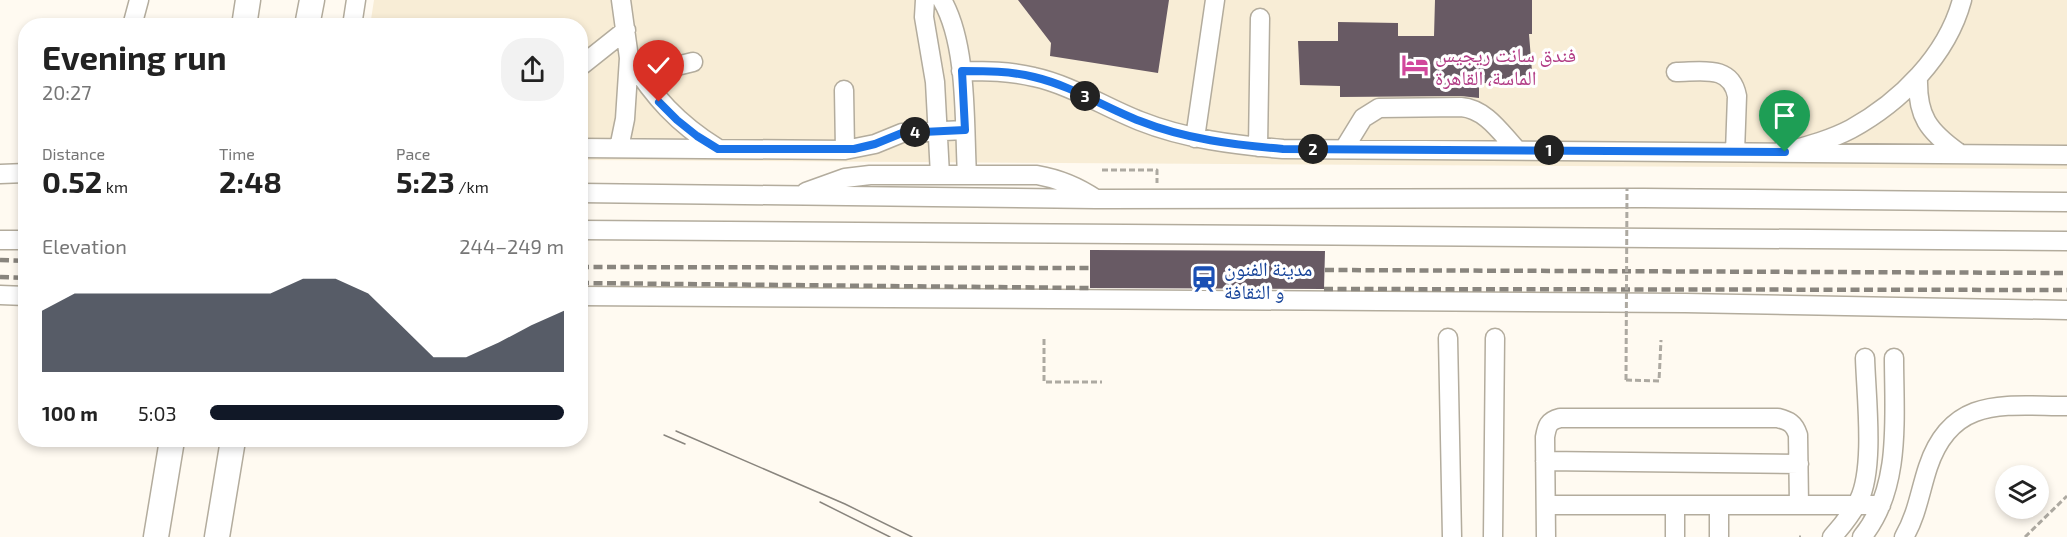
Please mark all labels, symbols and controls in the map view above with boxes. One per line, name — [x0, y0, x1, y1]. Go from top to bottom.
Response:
text: Evening run — [42, 37, 227, 77]
button: share — [501, 38, 564, 101]
pin — [633, 40, 684, 102]
place label: فندق سانت ريجيس الماسة، القاهرة — [1435, 42, 1576, 89]
icon: check — [642, 49, 675, 82]
hotel icon: فندق سانت ريجيس الماسة، القاهرة — [1400, 50, 1430, 80]
text: 20:27 — [42, 80, 92, 104]
pin: 3 — [1070, 81, 1100, 111]
text: 3 — [1080, 86, 1090, 105]
pin — [1759, 90, 1810, 152]
icon: arrive — [1768, 99, 1801, 132]
pin: 4 — [900, 117, 930, 147]
text: 4 — [910, 122, 920, 141]
pin: 2 — [1298, 134, 1328, 164]
pin: 1 — [1534, 135, 1564, 165]
text: 2 — [1308, 139, 1318, 158]
text: 1 — [1546, 140, 1552, 159]
text: Distance — [42, 144, 105, 163]
text: Time — [219, 144, 255, 163]
text: Pace — [396, 144, 430, 163]
text: 0.52 — [42, 163, 102, 199]
text: 2:48 — [219, 163, 282, 199]
text: 5:23 — [396, 163, 455, 199]
text: km — [102, 177, 128, 196]
text: /km — [455, 177, 489, 196]
text: Elevation — [42, 234, 127, 258]
text: 244–249 m — [459, 234, 564, 258]
place label: مدينة الفنون و الثقافة — [1224, 256, 1312, 303]
station icon: مدينة الفنون و الثقافة — [1189, 264, 1219, 294]
text: 100 m — [42, 401, 98, 425]
text: 5:03 — [138, 401, 177, 425]
map controls — [1995, 465, 2049, 519]
button: layers — [1995, 465, 2049, 519]

